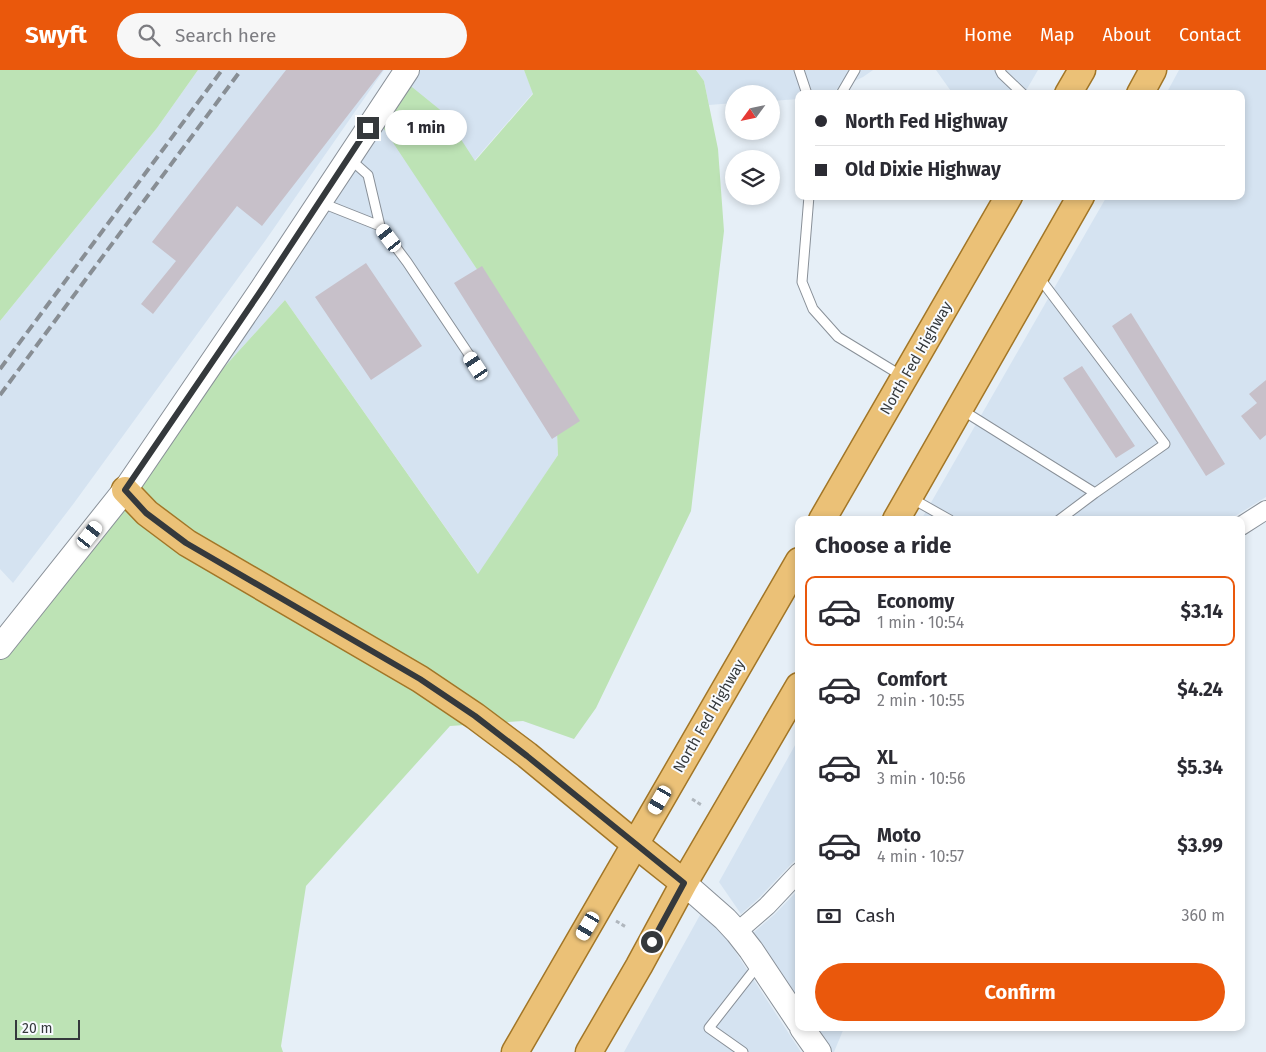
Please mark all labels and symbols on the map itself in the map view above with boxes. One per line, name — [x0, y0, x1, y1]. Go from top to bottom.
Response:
north arrow — [725, 85, 780, 140]
callout: 1 min — [386, 110, 468, 146]
route end — [357, 117, 379, 139]
car — [373, 222, 404, 254]
street label: North Fed Highway — [876, 298, 956, 418]
car — [461, 349, 490, 383]
car — [74, 519, 105, 551]
street label: North Fed Highway — [669, 656, 749, 776]
car — [646, 783, 673, 817]
car — [574, 909, 601, 943]
route start — [641, 931, 663, 953]
scale bar — [15, 1017, 80, 1040]

